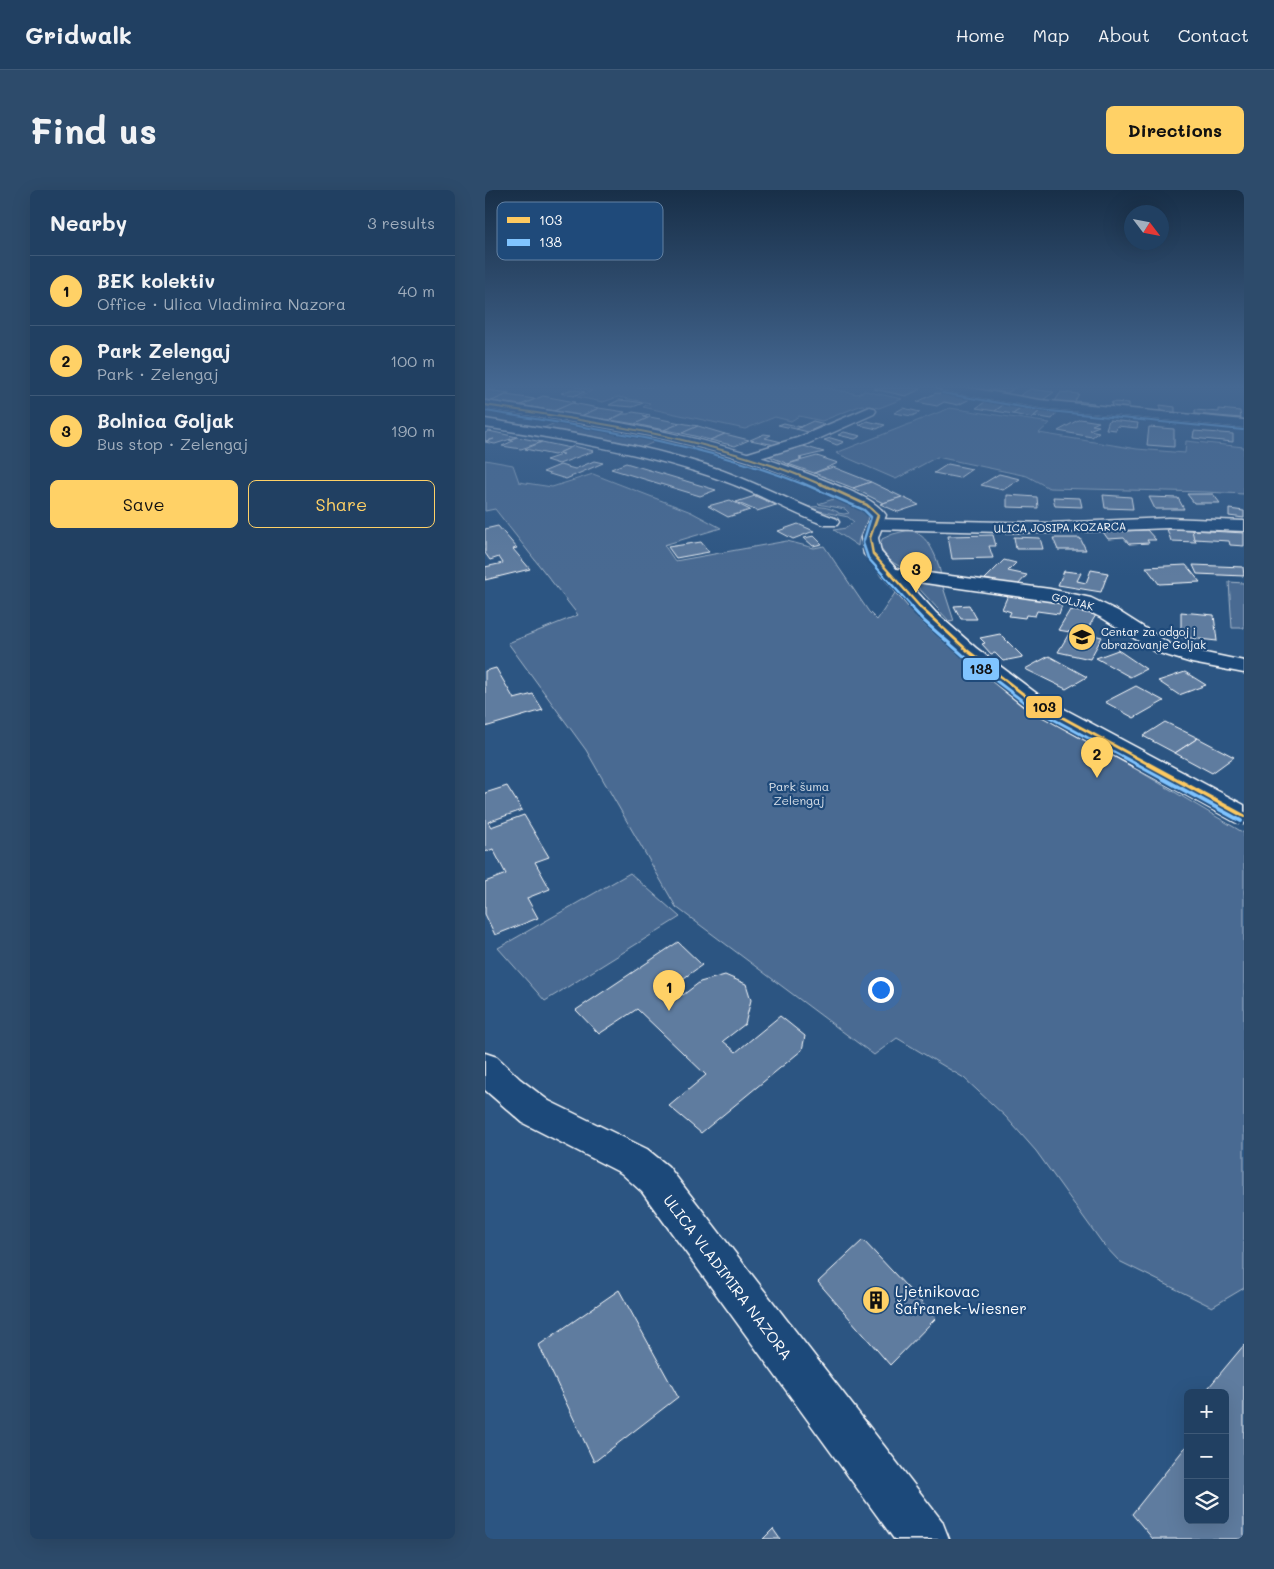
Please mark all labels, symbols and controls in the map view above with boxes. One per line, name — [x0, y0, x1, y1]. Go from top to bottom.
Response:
text: Gridwalk — [25, 19, 132, 50]
text: Home — [956, 23, 1005, 47]
text: Map — [1033, 23, 1069, 47]
text: About — [1097, 23, 1150, 47]
text: Contact — [1178, 23, 1249, 47]
button: Directions — [1106, 106, 1244, 154]
text: Find us — [30, 107, 157, 153]
legend — [497, 202, 663, 260]
north arrow — [1124, 205, 1169, 250]
text: Nearby — [50, 209, 127, 236]
text: 103 — [539, 210, 562, 229]
text: 3 results — [367, 212, 435, 233]
text: 138 — [539, 232, 562, 251]
text: BEK kolektiv — [97, 268, 215, 293]
text: 1 — [62, 280, 70, 301]
text: 40 m — [398, 280, 435, 301]
text: Office · Ulica Vladimira Nazora — [97, 293, 346, 314]
text: Park Zelengaj — [97, 338, 231, 363]
text: 2 — [62, 350, 70, 371]
text: 100 m — [390, 350, 435, 371]
text: Park · Zelengaj — [97, 363, 219, 384]
text: Bolnica Goljak — [97, 408, 234, 433]
text: 3 — [61, 420, 71, 441]
text: 190 m — [391, 420, 435, 441]
text: Bus stop · Zelengaj — [97, 433, 248, 454]
button: Save — [50, 480, 238, 528]
button: Share — [248, 480, 435, 528]
street label: ULICA JOSIPA KOZARCA — [994, 518, 1126, 536]
pin: 3 — [900, 552, 932, 593]
street label: GOLJAK — [1050, 589, 1096, 614]
school or university icon: Centar za odgoj i obrazovanje Goljak — [1067, 622, 1097, 652]
place label: Centar za odgoj i obrazovanje Goljak — [1101, 624, 1206, 652]
line badge: 138 — [962, 657, 1000, 681]
text: 138 — [969, 659, 993, 678]
line badge: 103 — [1025, 695, 1063, 719]
text: 103 — [1032, 697, 1056, 716]
pin: 2 — [1081, 737, 1113, 778]
park label: Park šuma Zelengaj — [769, 778, 829, 808]
pin: 1 — [653, 970, 685, 1011]
your location — [868, 977, 894, 1003]
street label: ULICA VLADIMIRA NAZORA — [659, 1190, 797, 1364]
place label: Ljetnikovac Šafranek-Wiesner — [895, 1281, 1027, 1318]
building icon: Ljetnikovac Šafranek-Wiesner — [861, 1285, 891, 1315]
map controls — [1184, 1389, 1229, 1524]
button: + — [1184, 1389, 1229, 1434]
button: − — [1184, 1434, 1229, 1479]
button: layers — [1184, 1479, 1229, 1524]

